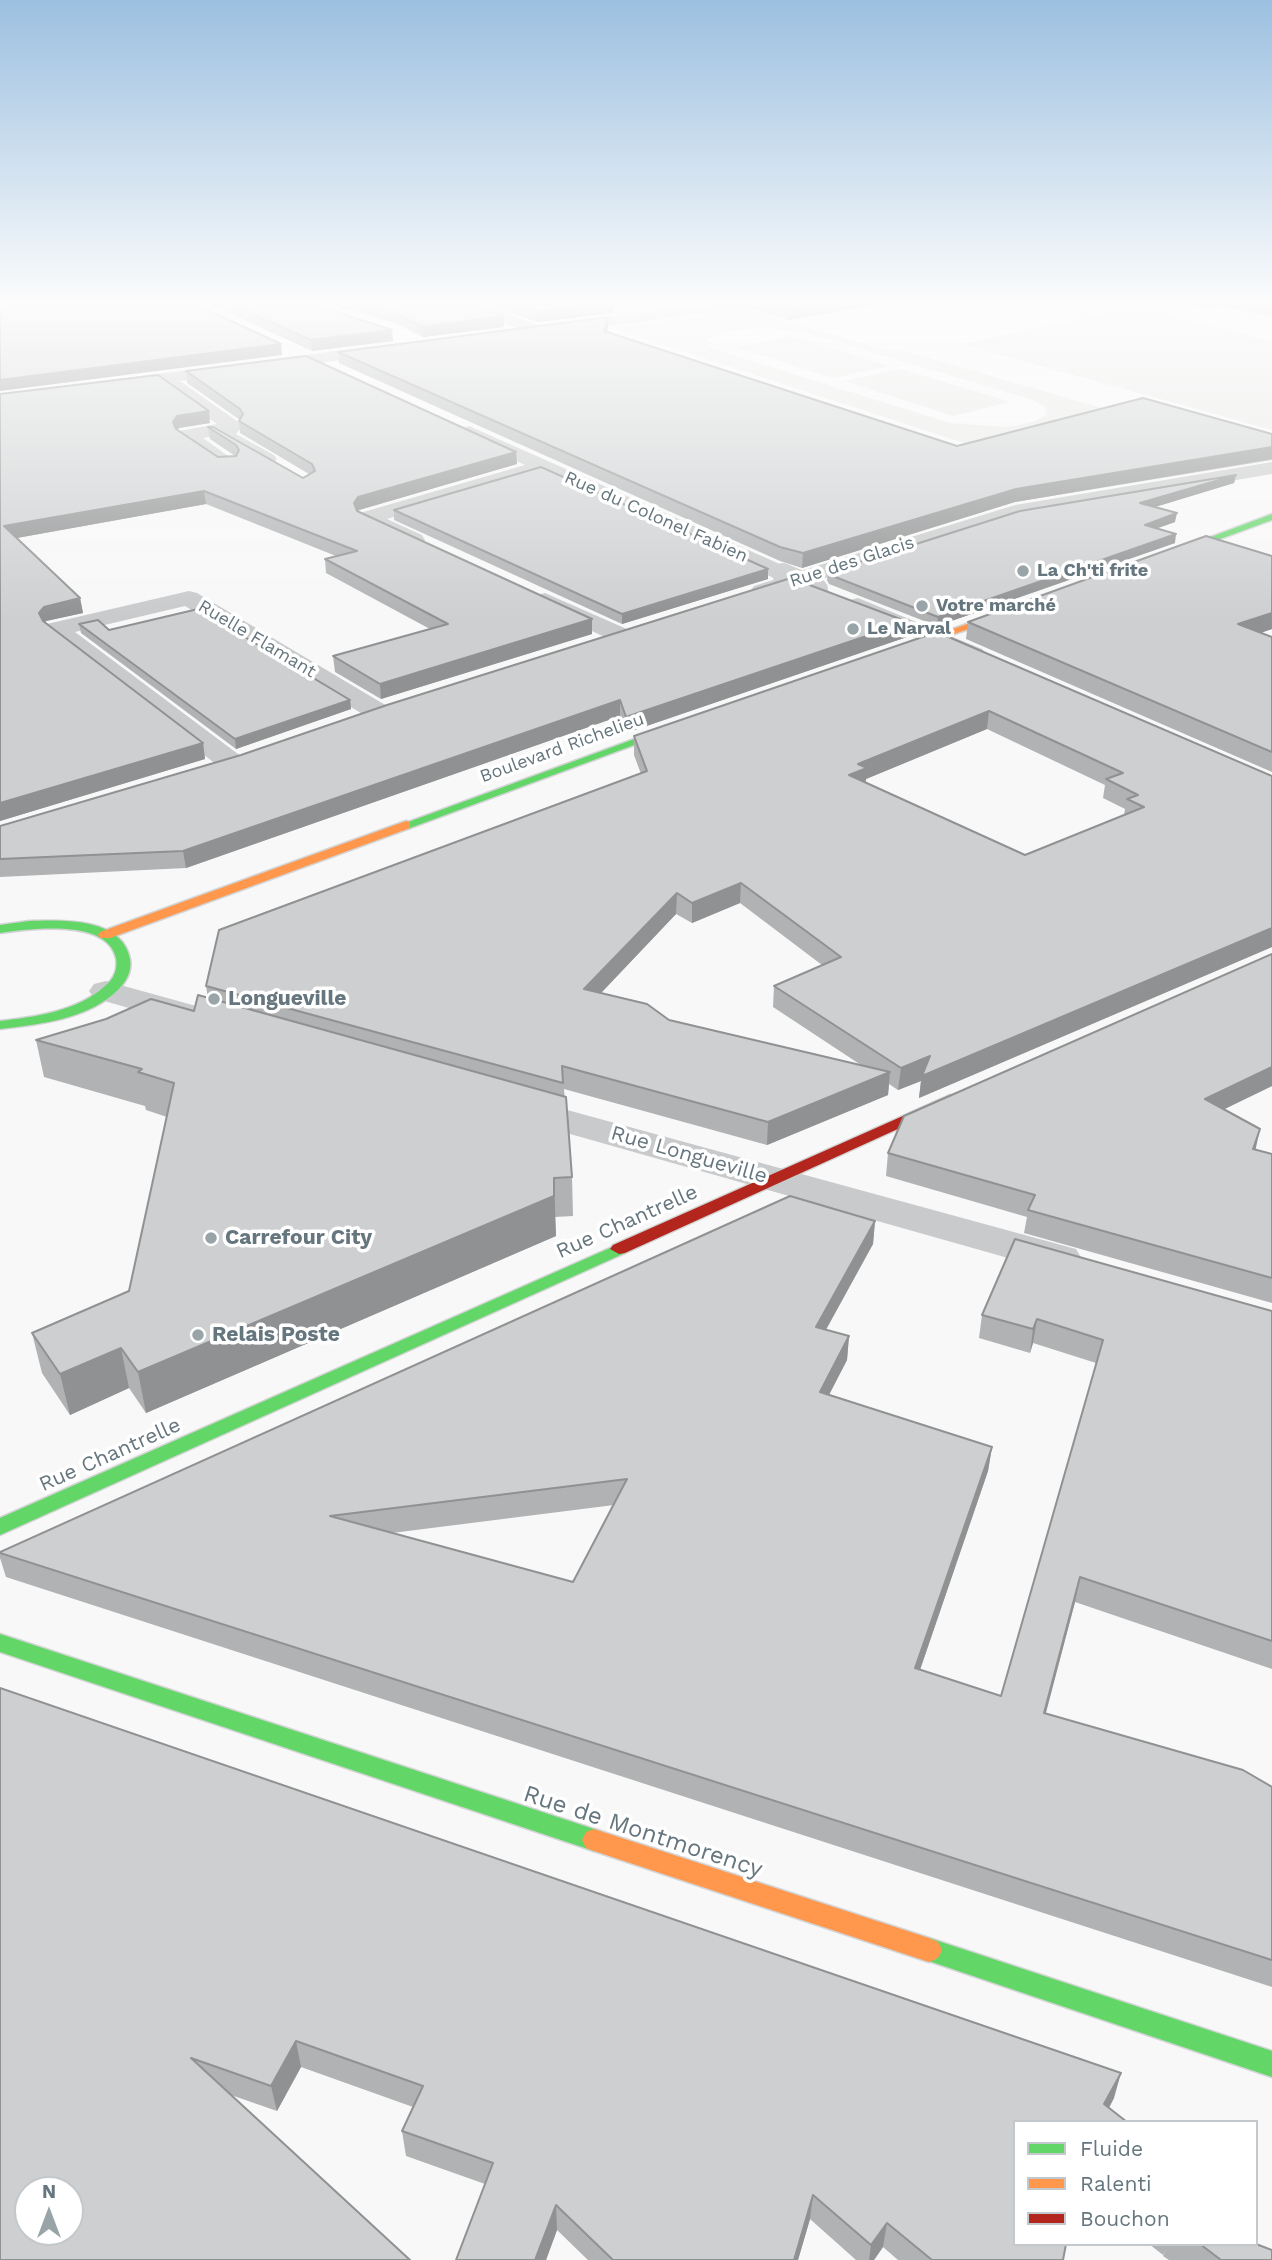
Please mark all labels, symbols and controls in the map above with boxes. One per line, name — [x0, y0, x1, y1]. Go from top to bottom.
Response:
street label: Rue du Colonel Fabien — [561, 467, 751, 567]
street label: Rue des Glacis — [787, 532, 917, 592]
place label: La Ch'ti frite — [1037, 560, 1148, 582]
marker: La Ch'ti frite — [1015, 563, 1031, 579]
street label: Ruelle Flamant — [194, 595, 320, 683]
place label: Votre marché — [936, 595, 1056, 617]
marker: Votre marché — [914, 598, 930, 614]
place label: Le Narval — [867, 618, 951, 640]
marker: Le Narval — [845, 621, 861, 637]
street label: Boulevard Richelieu — [477, 708, 647, 788]
place label: Longueville — [228, 986, 346, 1012]
marker: Longueville — [206, 991, 222, 1007]
street label: Rue Longueville — [608, 1121, 770, 1189]
street label: Rue Chantrelle — [552, 1180, 702, 1264]
place label: Carrefour City — [225, 1225, 372, 1251]
marker: Carrefour City — [203, 1230, 219, 1246]
place label: Relais Poste — [212, 1322, 340, 1348]
marker: Relais Poste — [190, 1327, 206, 1343]
street label: Rue Chantrelle — [35, 1413, 185, 1497]
street label: Rue de Montmorency — [520, 1780, 766, 1884]
legend — [1013, 2120, 1258, 2246]
text: Fluide — [1080, 2136, 1143, 2161]
text: Ralenti — [1080, 2171, 1152, 2196]
north arrow — [14, 2176, 84, 2246]
text: N — [42, 2180, 56, 2203]
text: Bouchon — [1080, 2206, 1170, 2231]

